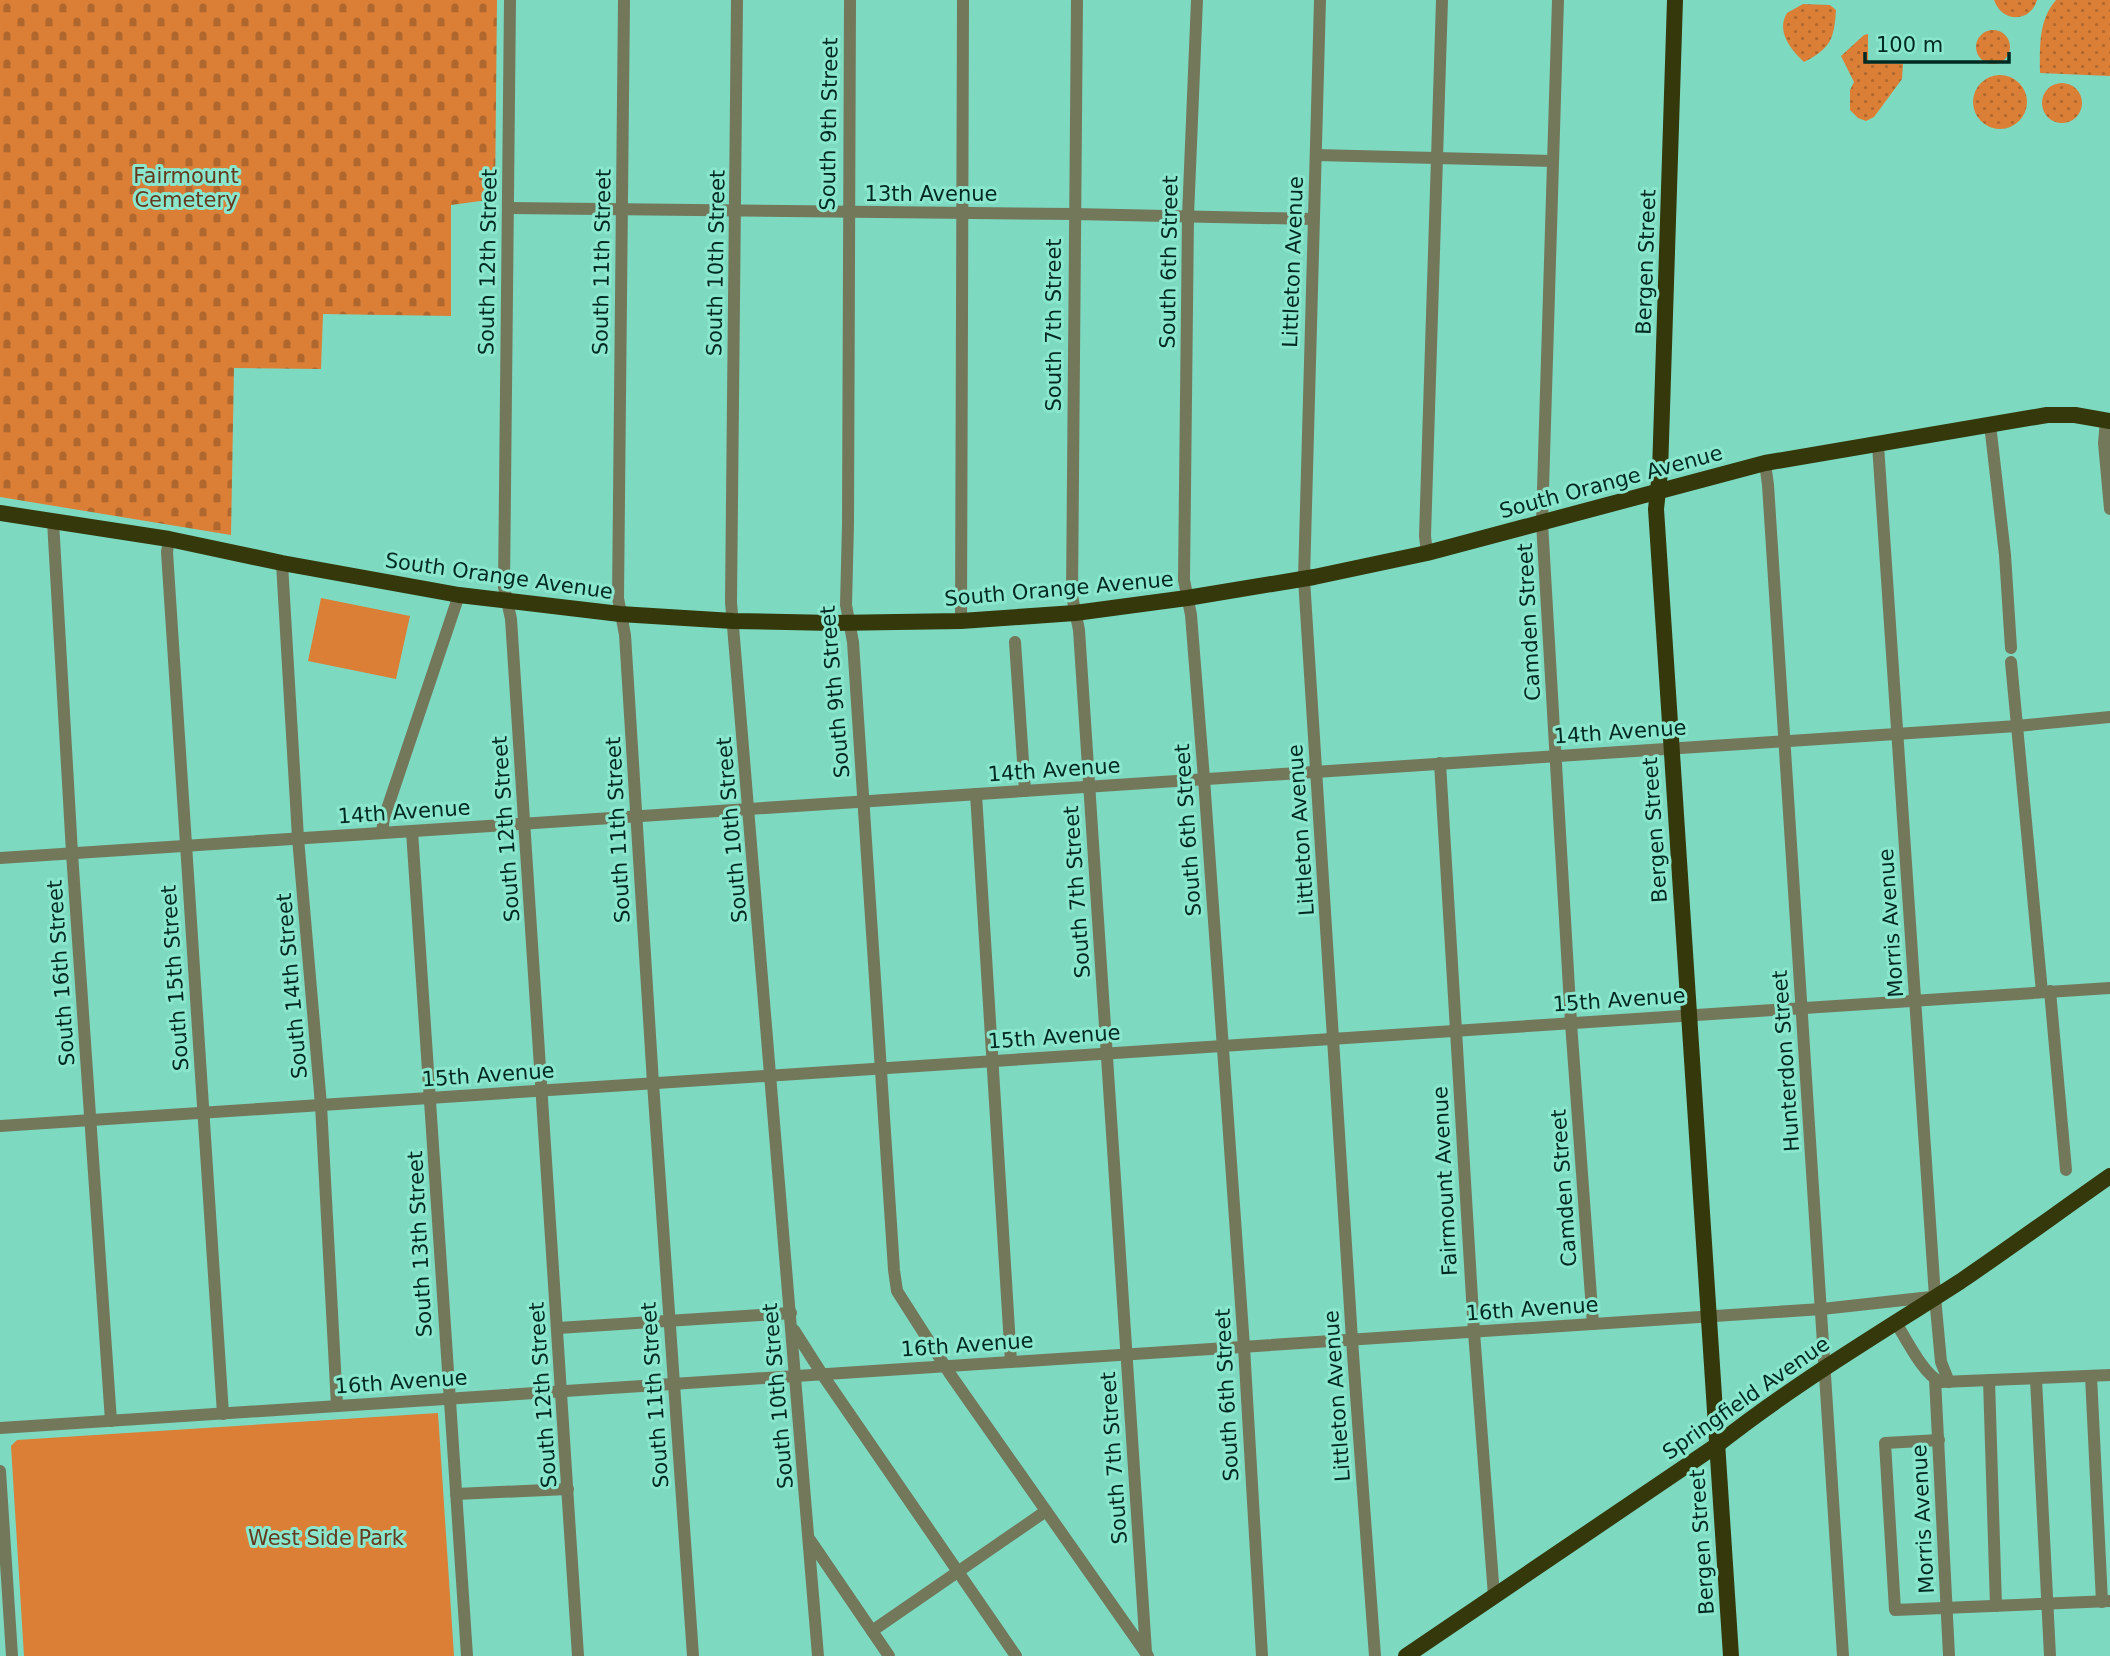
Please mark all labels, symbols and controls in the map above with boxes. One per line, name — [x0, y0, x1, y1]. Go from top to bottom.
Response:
scale bar — [1865, 21, 2008, 65]
text: 100 m — [1876, 33, 1943, 57]
street label: South 9th Street — [815, 37, 843, 211]
park label: Fairmount Cemetery — [133, 164, 239, 212]
street label: South 12th Street — [474, 169, 502, 355]
street label: South 11th Street — [588, 169, 616, 355]
street label: South 10th Street — [702, 170, 730, 356]
street label: South 6th Street — [1155, 175, 1183, 349]
street label: Littleton Avenue — [1278, 176, 1308, 348]
street label: 13th Avenue — [865, 182, 997, 206]
street label: Bergen Street — [1631, 189, 1661, 335]
street label: South 7th Street — [1042, 238, 1066, 412]
street label: South Orange Avenue — [1497, 441, 1725, 523]
street label: Camden Street — [1513, 542, 1545, 702]
street label: South Orange Avenue — [383, 548, 615, 604]
street label: South Orange Avenue — [943, 567, 1175, 611]
street label: South 9th Street — [816, 605, 854, 779]
street label: 14th Avenue — [1553, 715, 1687, 749]
street label: South 12th Street — [488, 735, 524, 923]
street label: South 11th Street — [601, 736, 635, 924]
street label: South 10th Street — [712, 736, 752, 924]
street label: South 6th Street — [1170, 743, 1206, 917]
street label: Littleton Avenue — [1283, 743, 1319, 917]
street label: 14th Avenue — [987, 753, 1121, 787]
street label: Bergen Street — [1638, 757, 1672, 903]
street label: 14th Avenue — [337, 795, 471, 829]
street label: South 7th Street — [1059, 805, 1095, 979]
street label: Morris Avenue — [1874, 848, 1908, 998]
street label: South 16th Street — [43, 879, 79, 1067]
street label: South 15th Street — [157, 884, 193, 1072]
street label: South 14th Street — [272, 892, 312, 1080]
street label: Hunterdon Street — [1768, 969, 1804, 1153]
street label: 15th Avenue — [1552, 983, 1686, 1017]
street label: 15th Avenue — [987, 1020, 1121, 1054]
street label: 15th Avenue — [421, 1058, 555, 1092]
street label: Fairmount Avenue — [1428, 1086, 1462, 1276]
street label: Camden Street — [1547, 1108, 1581, 1268]
street label: South 13th Street — [403, 1150, 437, 1338]
street label: 16th Avenue — [1465, 1292, 1599, 1326]
street label: South 12th Street — [525, 1301, 561, 1489]
street label: South 11th Street — [637, 1301, 673, 1489]
street label: South 10th Street — [758, 1302, 798, 1490]
street label: South 6th Street — [1210, 1308, 1244, 1482]
street label: Littleton Avenue — [1319, 1309, 1355, 1483]
street label: 16th Avenue — [900, 1328, 1034, 1362]
street label: Springfield Avenue — [1658, 1331, 1834, 1465]
street label: 16th Avenue — [334, 1365, 468, 1399]
street label: South 7th Street — [1096, 1371, 1132, 1545]
street label: Morris Avenue — [1907, 1444, 1939, 1594]
street label: Bergen Street — [1685, 1469, 1719, 1615]
park label: West Side Park — [248, 1526, 405, 1550]

